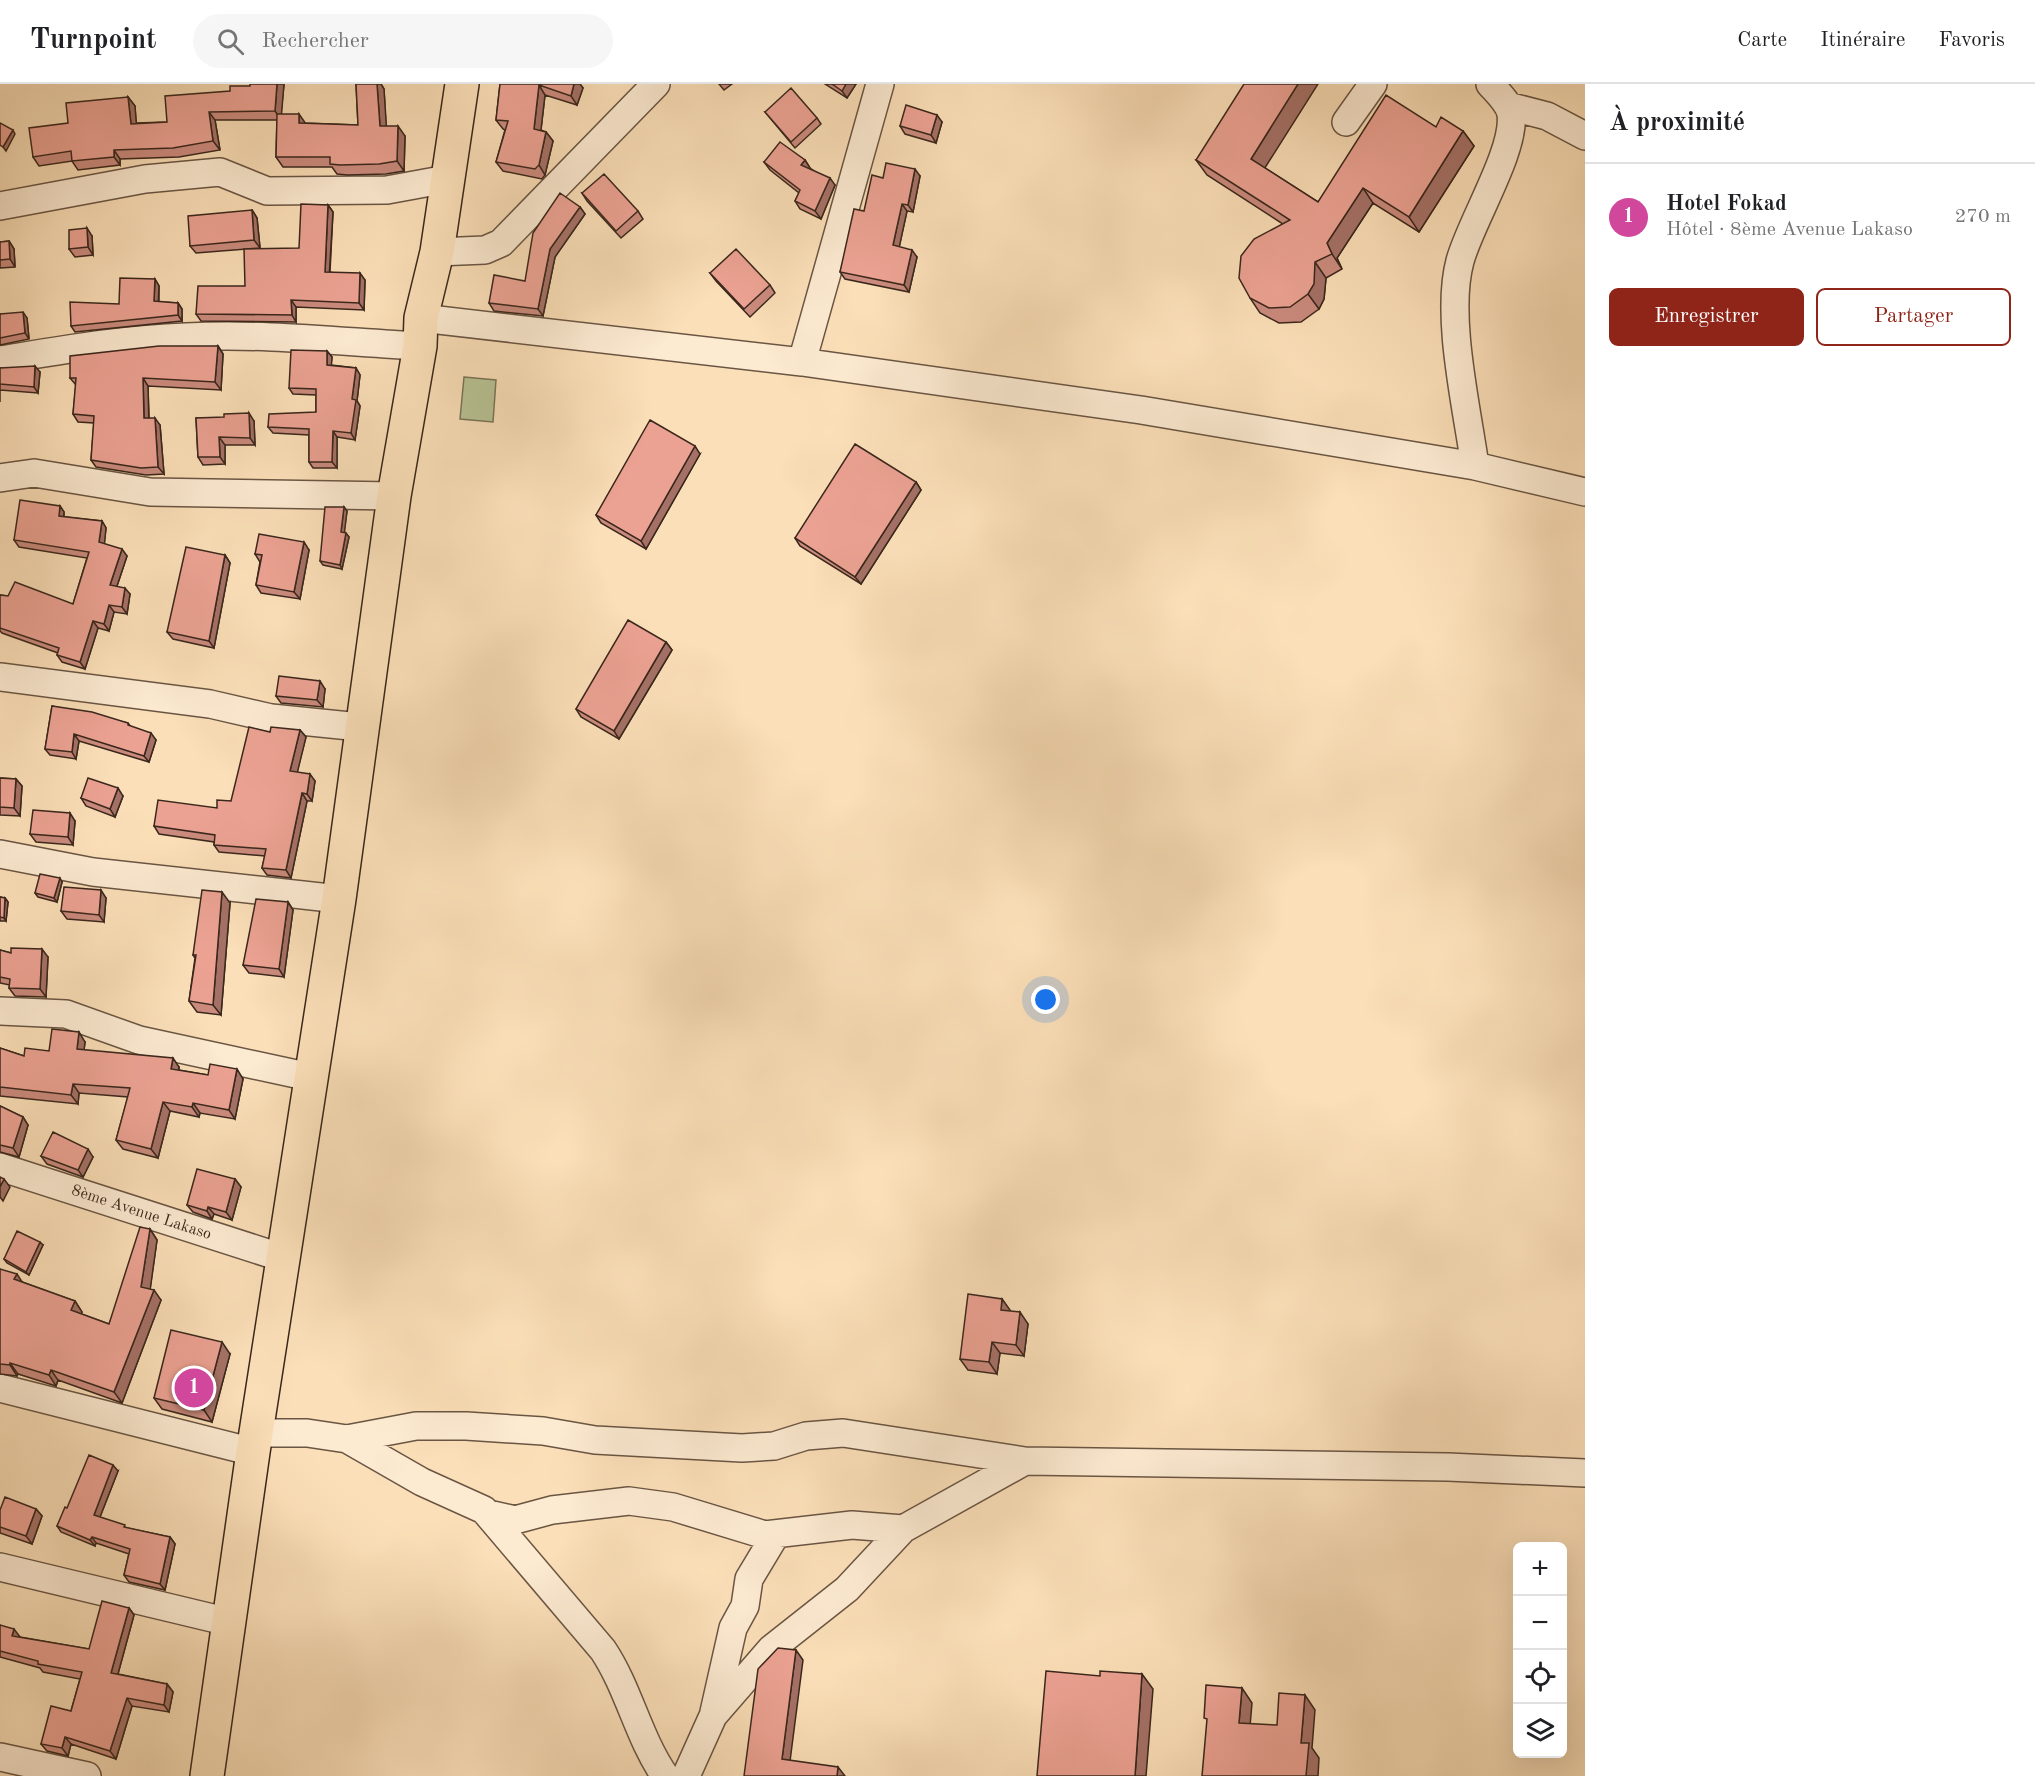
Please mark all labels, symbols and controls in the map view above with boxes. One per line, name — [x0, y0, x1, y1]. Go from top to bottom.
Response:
search box — [193, 14, 613, 68]
icon: search — [214, 25, 247, 58]
text: Turnpoint — [30, 27, 157, 55]
text: Rechercher — [262, 30, 369, 52]
text: Carte — [1737, 30, 1787, 51]
text: Itinéraire — [1820, 30, 1906, 51]
text: Favoris — [1939, 30, 2005, 51]
text: À proximité — [1609, 110, 1745, 136]
text: Hotel Fokad — [1666, 193, 1787, 215]
text: 1 — [1623, 207, 1634, 227]
text: 270 m — [1955, 207, 2011, 227]
text: Hôtel · 8ème Avenue Lakaso — [1666, 220, 1913, 240]
button: Enregistrer — [1609, 288, 1804, 346]
button: Partager — [1816, 288, 2011, 346]
your location — [1031, 985, 1060, 1014]
street label: 8ème Avenue Lakaso — [69, 1183, 213, 1243]
pin: 1 — [174, 1366, 214, 1410]
map controls — [1513, 1542, 1567, 1758]
button: + — [1513, 1542, 1567, 1596]
button: − — [1513, 1596, 1567, 1650]
button: locate — [1513, 1650, 1567, 1704]
button: layers — [1513, 1704, 1567, 1758]

